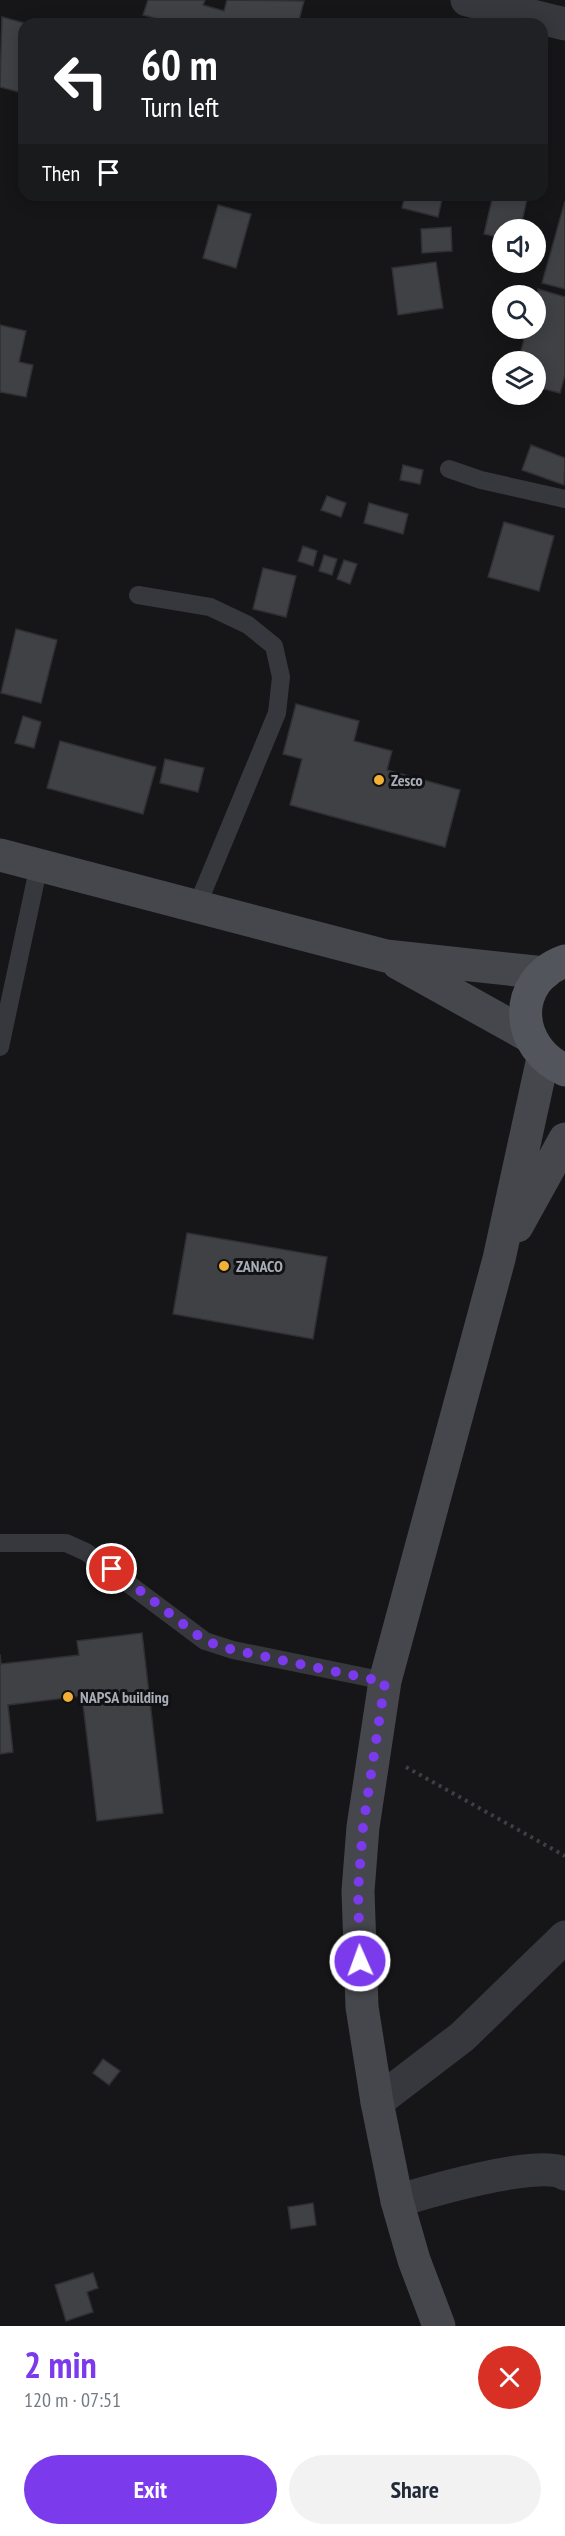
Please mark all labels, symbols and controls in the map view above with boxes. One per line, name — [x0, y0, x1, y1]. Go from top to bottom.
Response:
text: 60 m — [141, 37, 218, 92]
icon: left — [42, 42, 120, 120]
text: Turn left — [141, 90, 219, 124]
icon: arrive — [92, 156, 125, 189]
text: Then — [42, 159, 80, 187]
map controls — [492, 219, 546, 405]
button: sound — [492, 219, 546, 273]
button: search — [492, 285, 546, 339]
button: layers — [492, 351, 546, 405]
place label: Zesco — [391, 770, 423, 790]
marker: Zesco — [372, 773, 386, 787]
place label: ZANACO — [236, 1256, 283, 1276]
marker: ZANACO — [217, 1259, 231, 1273]
pin — [86, 1543, 137, 1594]
icon: arrive — [95, 1552, 128, 1585]
place label: NAPSA building — [80, 1687, 169, 1707]
marker: NAPSA building — [61, 1690, 75, 1704]
position arrow — [328, 1929, 392, 1993]
text: 2 min — [24, 2341, 97, 2388]
button: close — [478, 2346, 541, 2409]
text: 120 m · 07:51 — [24, 2387, 121, 2413]
button: Exit — [24, 2455, 277, 2524]
button: Share — [289, 2455, 541, 2524]

